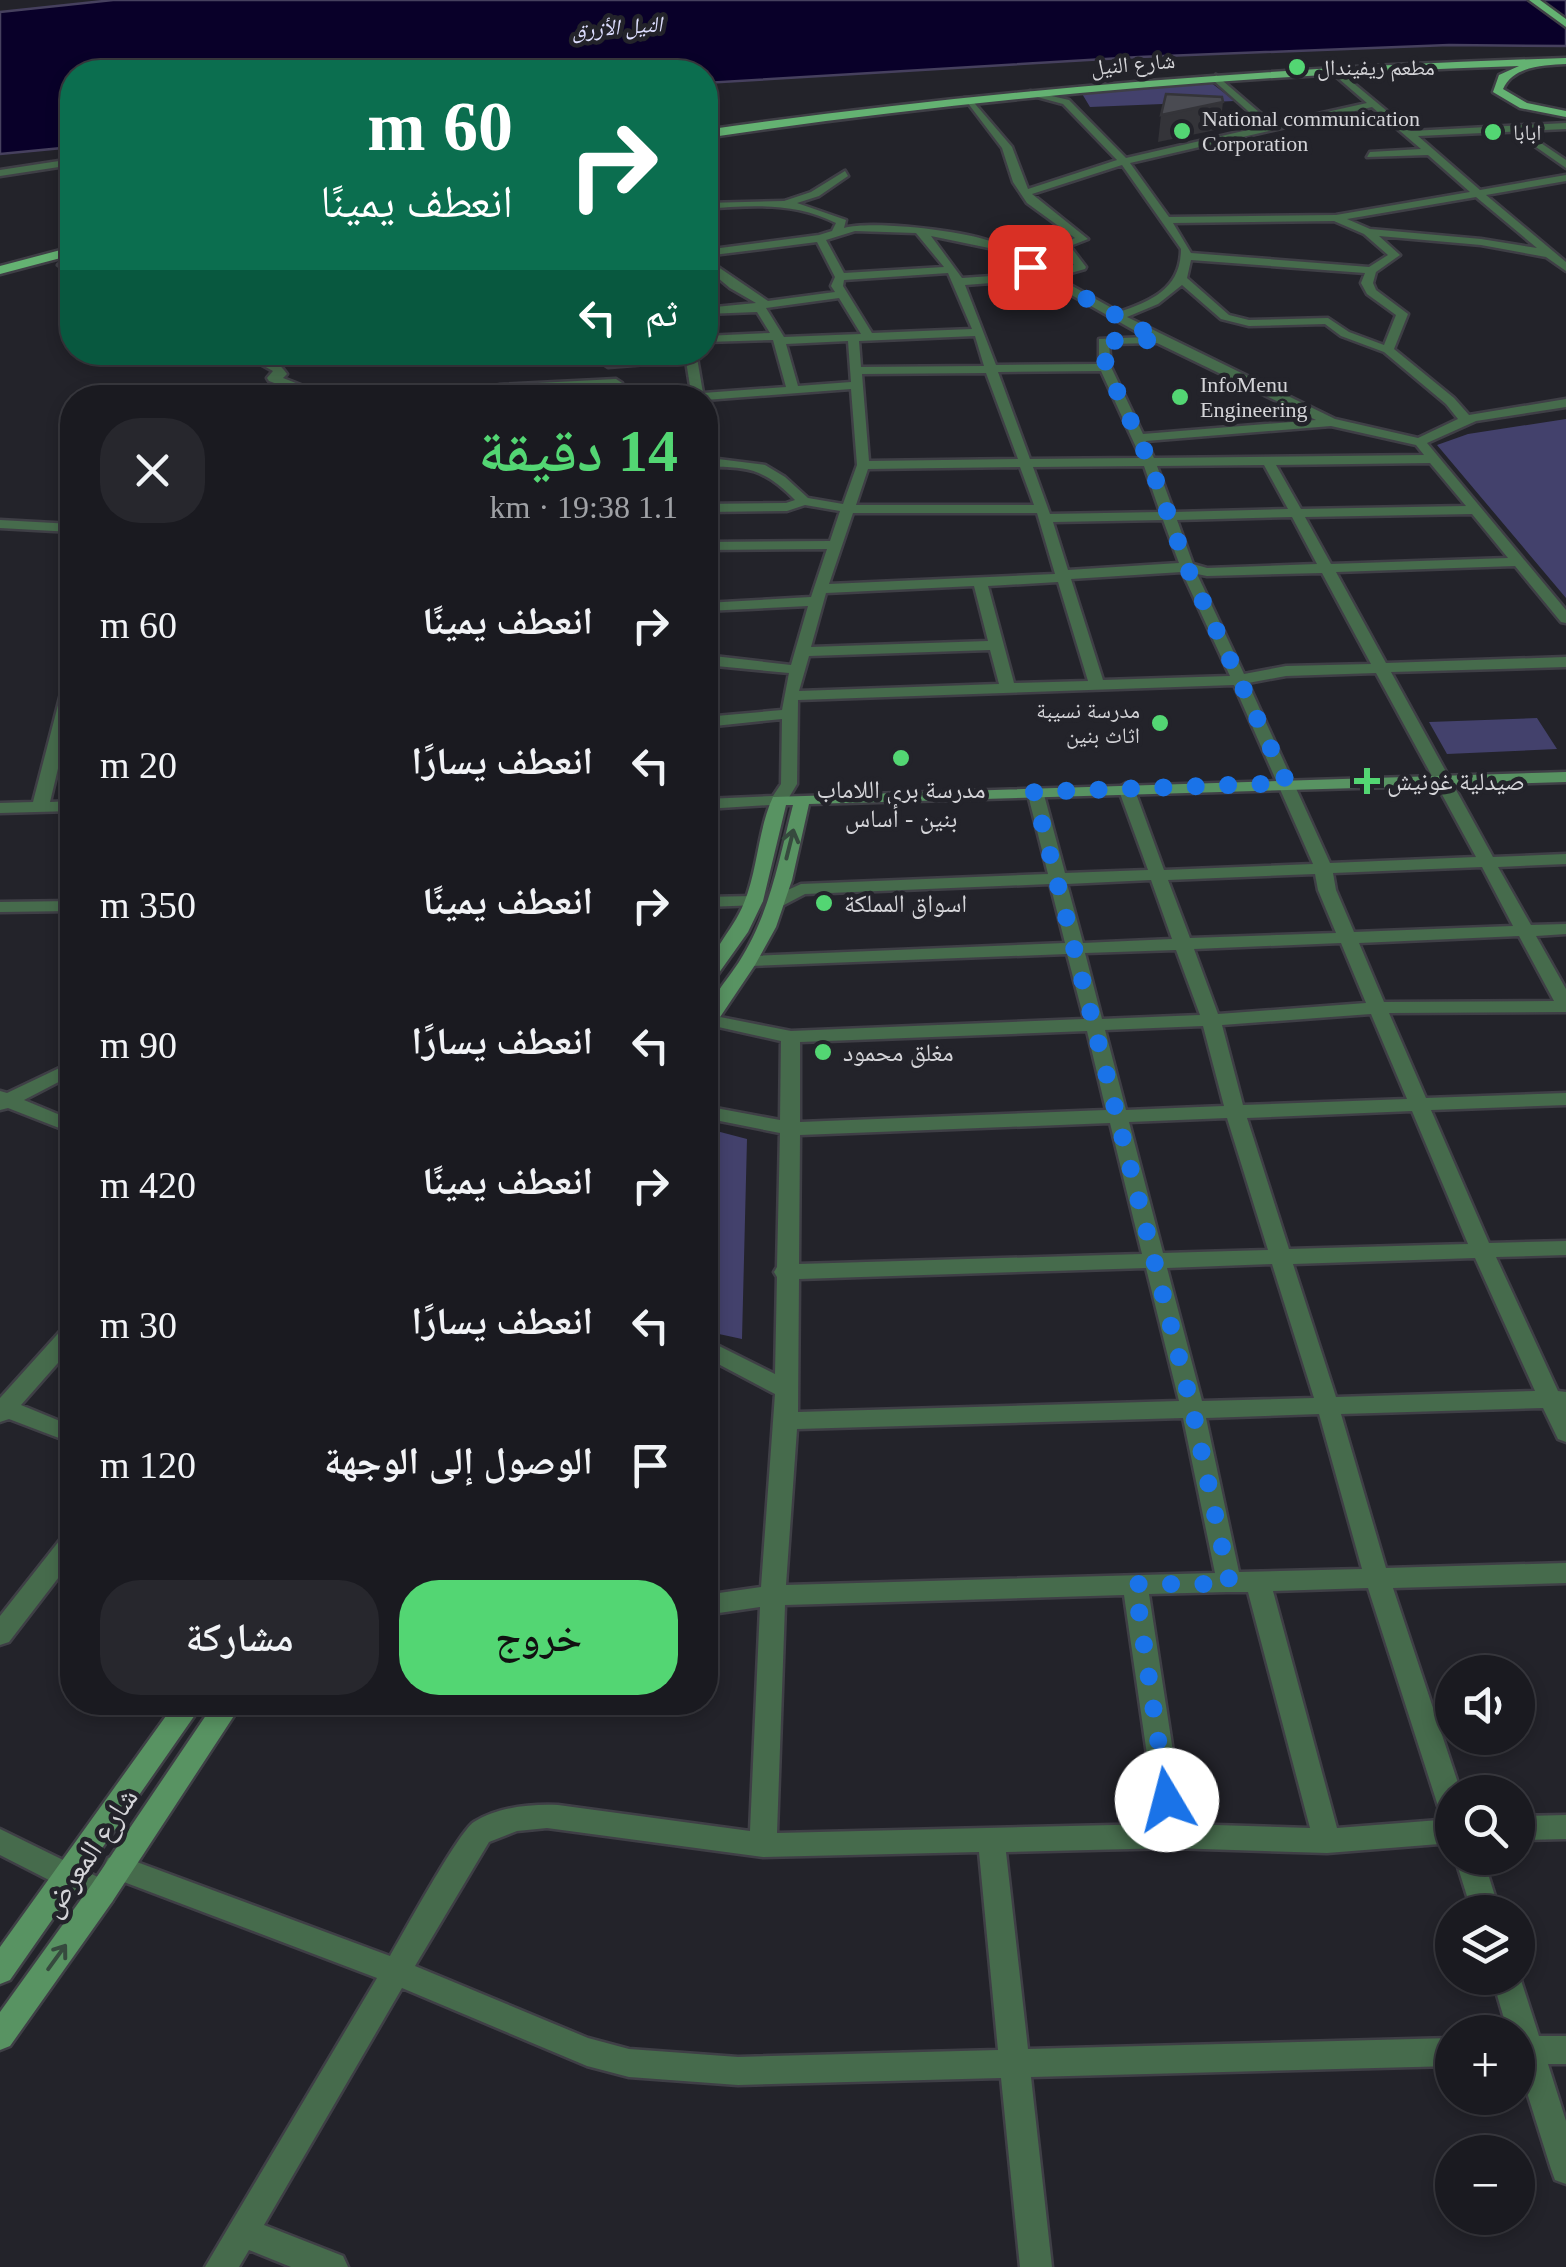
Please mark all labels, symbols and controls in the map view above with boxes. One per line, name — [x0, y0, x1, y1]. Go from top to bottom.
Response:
water label: النيل الأزرق — [571, 11, 665, 44]
street label: شارع النيل — [1090, 48, 1176, 81]
place label: مطعم ريفيندال — [1317, 55, 1435, 82]
marker: مطعم ريفيندال — [1286, 56, 1308, 78]
text: 60 m — [367, 88, 513, 165]
icon: right — [548, 100, 678, 230]
place label: National communication Corporation — [1202, 106, 1420, 156]
marker: National communication Corporation — [1171, 120, 1193, 142]
place label: ابابا — [1513, 120, 1541, 145]
marker: ابابا — [1482, 121, 1504, 143]
text: انعطف يمينًا — [320, 177, 513, 227]
pin — [988, 225, 1073, 310]
icon: arrive — [1003, 240, 1058, 295]
icon: left — [570, 290, 625, 345]
text: ثم — [645, 292, 678, 334]
place label: InfoMenu Engineering — [1200, 372, 1308, 422]
marker: InfoMenu Engineering — [1169, 386, 1191, 408]
button: close — [100, 418, 205, 523]
text: 14 دقيقة — [478, 418, 678, 484]
text: 1.1 km · 19:38 — [490, 489, 678, 525]
icon: right — [623, 598, 678, 653]
text: انعطف يمينًا — [422, 600, 593, 642]
text: 60 m — [100, 604, 177, 646]
place label: مدرسة نسيبة اثاث بنين — [1036, 698, 1140, 749]
marker: مدرسة نسيبة اثاث بنين — [1149, 712, 1171, 734]
icon: left — [623, 738, 678, 793]
text: انعطف يسارًا — [411, 740, 593, 782]
text: 20 m — [100, 744, 177, 786]
marker: مدرسة بري اللاماب بنين - أساس — [890, 747, 912, 769]
place label: صيدلية غونيش — [1387, 768, 1525, 797]
marker: صيدلية غونيش — [1356, 770, 1378, 792]
place label: مدرسة بري اللاماب بنين - أساس — [816, 776, 986, 834]
one-way arrow — [782, 829, 800, 861]
icon: right — [623, 878, 678, 933]
text: انعطف يمينًا — [422, 880, 593, 922]
text: 350 m — [100, 884, 196, 926]
place label: اسواق المملكة — [844, 890, 967, 919]
marker: اسواق المملكة — [813, 892, 835, 914]
icon: left — [623, 1018, 678, 1073]
text: انعطف يسارًا — [411, 1020, 593, 1062]
text: 90 m — [100, 1024, 177, 1066]
place label: مغلق محمود — [843, 1039, 954, 1068]
marker: مغلق محمود — [812, 1041, 834, 1063]
icon: right — [623, 1158, 678, 1213]
text: انعطف يمينًا — [422, 1160, 593, 1202]
text: 420 m — [100, 1164, 196, 1206]
icon: left — [623, 1298, 678, 1353]
text: انعطف يسارًا — [411, 1300, 593, 1342]
text: 30 m — [100, 1304, 177, 1346]
icon: arrive — [623, 1438, 678, 1493]
text: الوصول إلى الوجهة — [324, 1440, 593, 1482]
text: 120 m — [100, 1444, 196, 1486]
button: مشاركة — [100, 1580, 379, 1695]
button: خروج — [399, 1580, 678, 1695]
map controls — [1435, 1655, 1535, 2235]
button: sound — [1435, 1655, 1535, 1755]
position arrow — [1115, 1748, 1219, 1852]
button: search — [1435, 1775, 1535, 1875]
street label: شارع المعرض — [34, 1781, 147, 1924]
button: layers — [1435, 1895, 1535, 1995]
one-way arrow — [46, 1944, 67, 1971]
button: + — [1435, 2015, 1535, 2115]
button: − — [1435, 2135, 1535, 2235]

